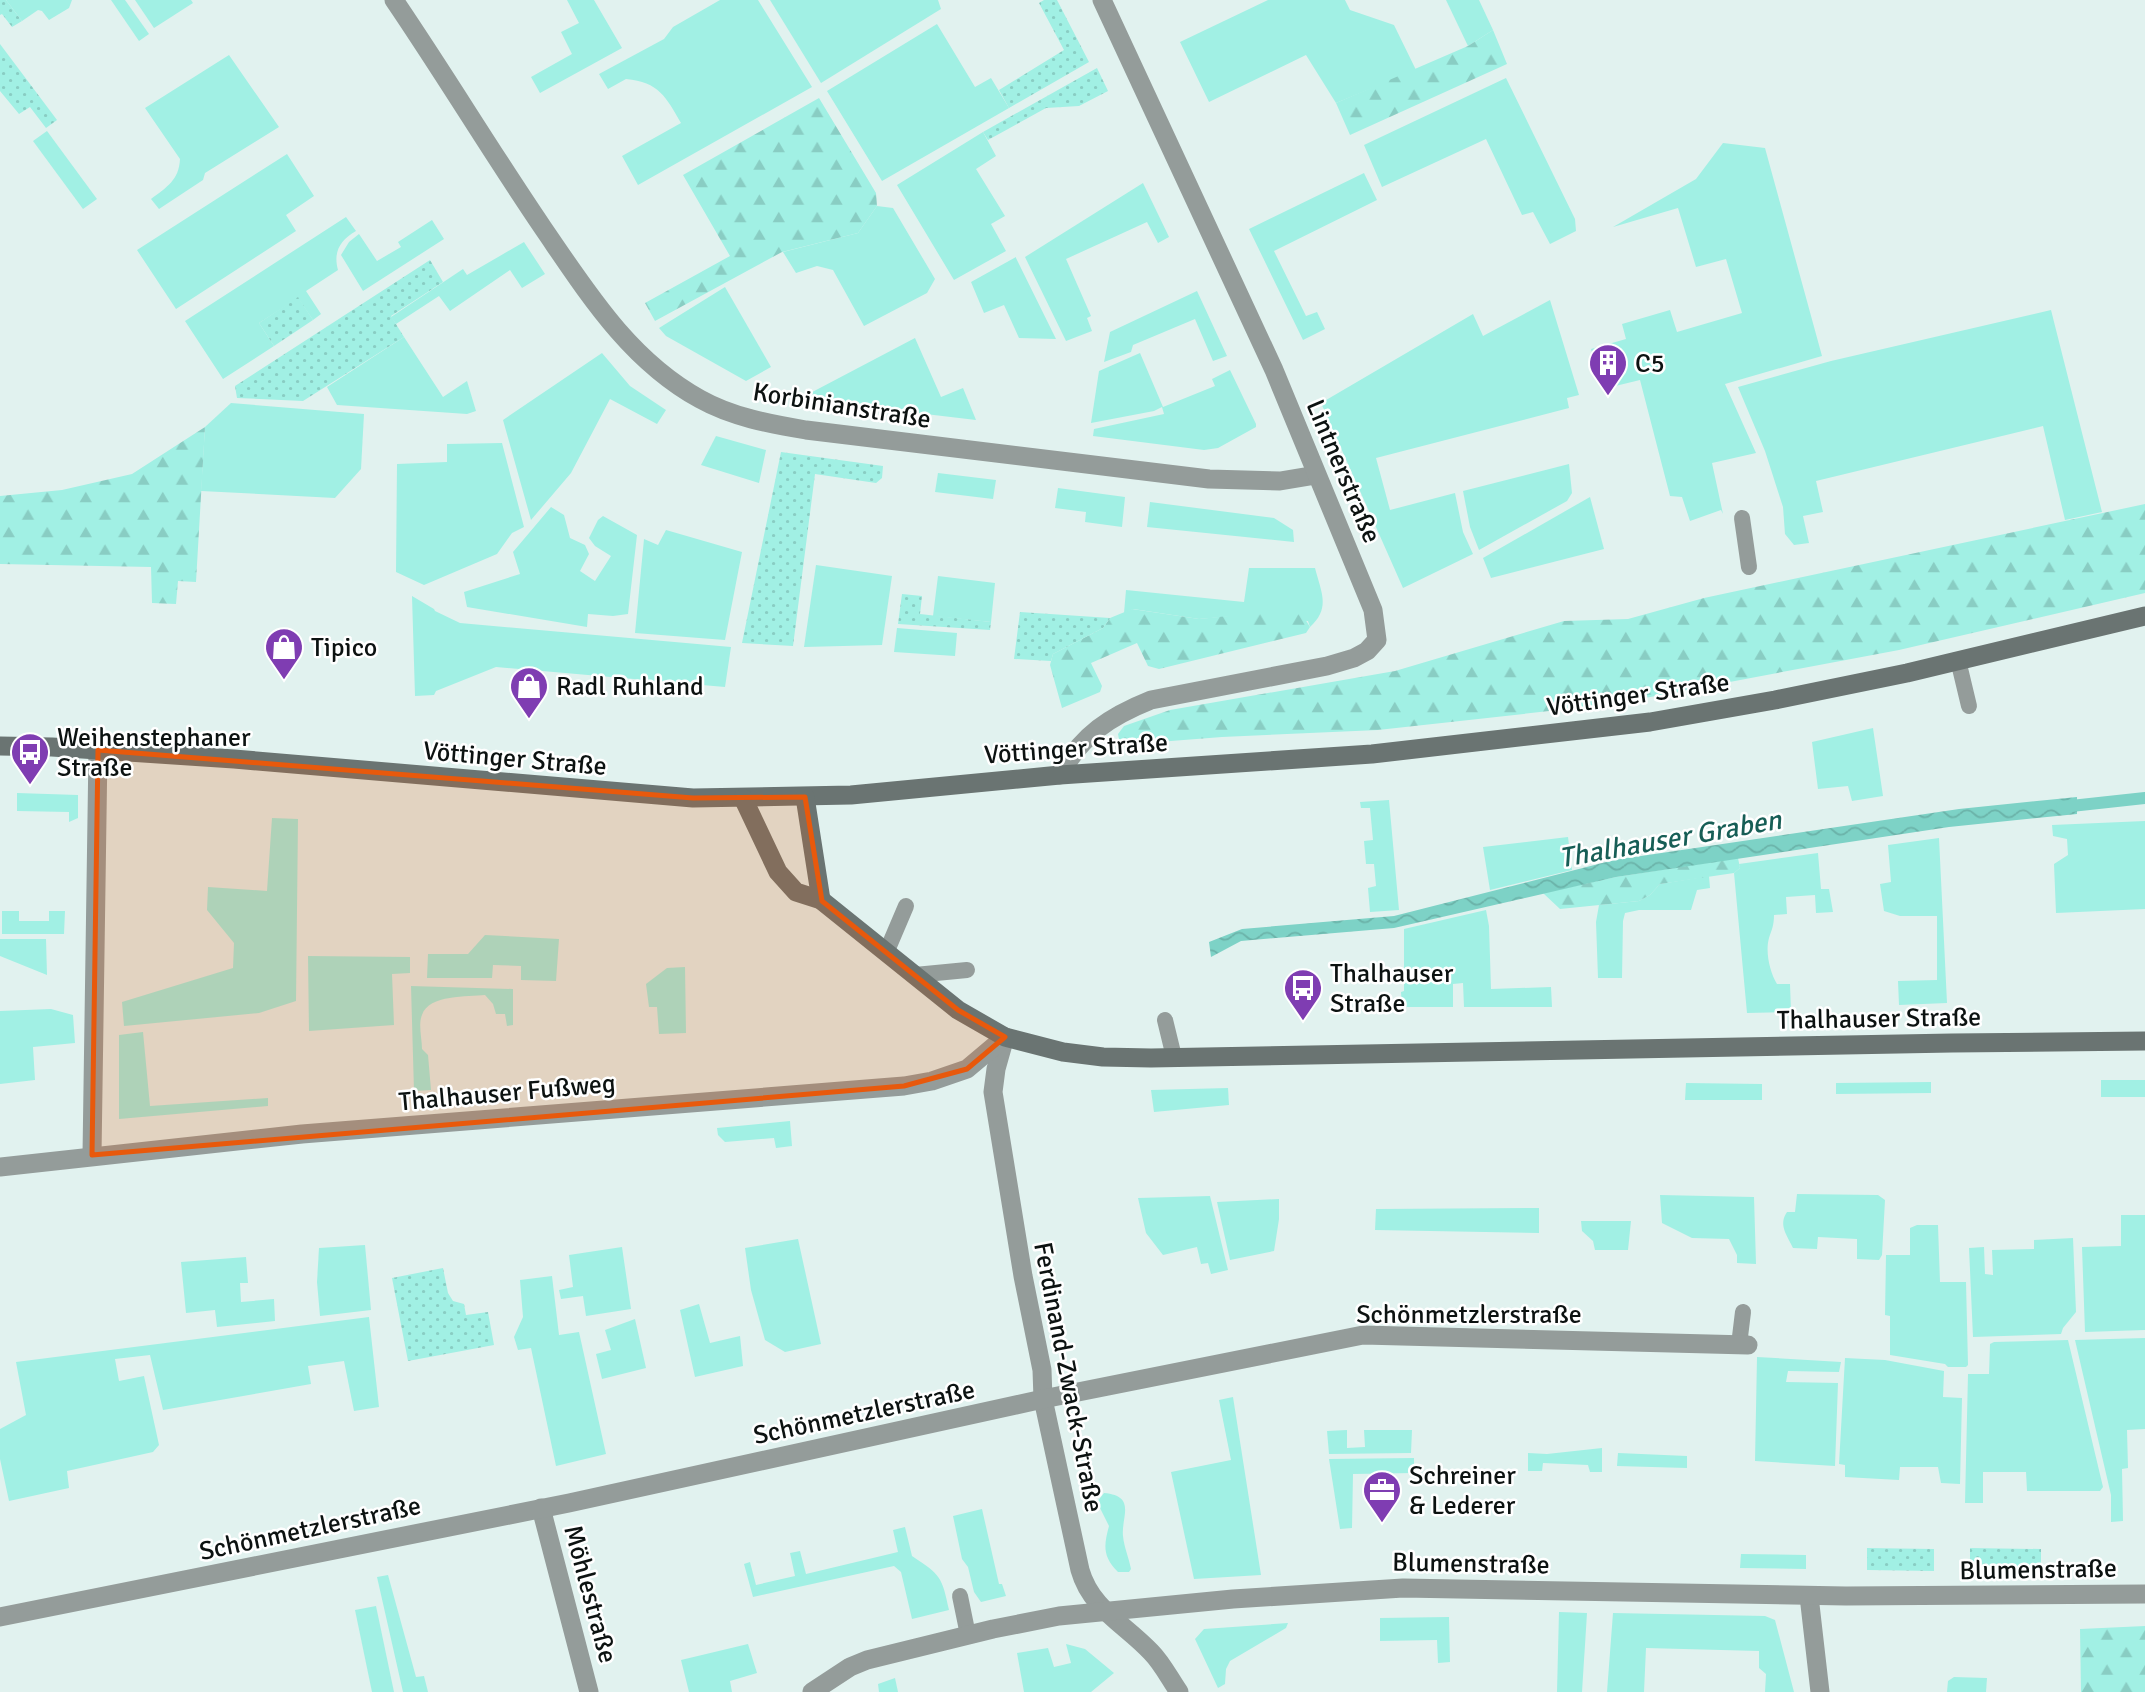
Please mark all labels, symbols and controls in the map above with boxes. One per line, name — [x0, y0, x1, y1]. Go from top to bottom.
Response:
building icon: C5 — [1587, 342, 1629, 397]
place label: C5 — [1635, 348, 1665, 380]
street label: Korbinianstraße — [751, 376, 933, 436]
street label: Lintnerstraße — [1299, 395, 1388, 548]
shop icon: Tipico — [263, 626, 305, 681]
place label: Tipico — [311, 632, 377, 664]
shop icon: Radl Ruhland — [508, 665, 550, 720]
street label: Vöttinger Straße — [1545, 666, 1732, 724]
place label: Radl Ruhland — [556, 671, 704, 703]
place label: Weihenstephaner Straße — [57, 722, 251, 784]
street label: Vöttinger Straße — [983, 727, 1169, 771]
bus stop icon: Weihenstephaner Straße — [9, 731, 51, 786]
street label: Vöttinger Straße — [422, 735, 608, 783]
water label: Thalhauser Graben — [1556, 803, 1785, 875]
place label: Thalhauser Straße — [1330, 958, 1454, 1020]
bus stop icon: Thalhauser Straße — [1282, 967, 1324, 1022]
street label: Thalhauser Straße — [1777, 1001, 1981, 1037]
street label: Thalhauser Fußweg — [397, 1068, 617, 1118]
street label: Ferdinand-Zwack-Straße — [1026, 1239, 1110, 1515]
street label: Schönmetzlerstraße — [1356, 1299, 1582, 1331]
street label: Schönmetzlerstraße — [750, 1374, 978, 1452]
place label: Schreiner & Lederer — [1409, 1460, 1516, 1522]
office icon: Schreiner & Lederer — [1361, 1469, 1403, 1524]
street label: Schönmetzlerstraße — [196, 1490, 424, 1568]
street label: Möhlestraße — [556, 1522, 624, 1667]
street label: Blumenstraße — [1392, 1547, 1550, 1581]
street label: Blumenstraße — [1959, 1553, 2117, 1587]

